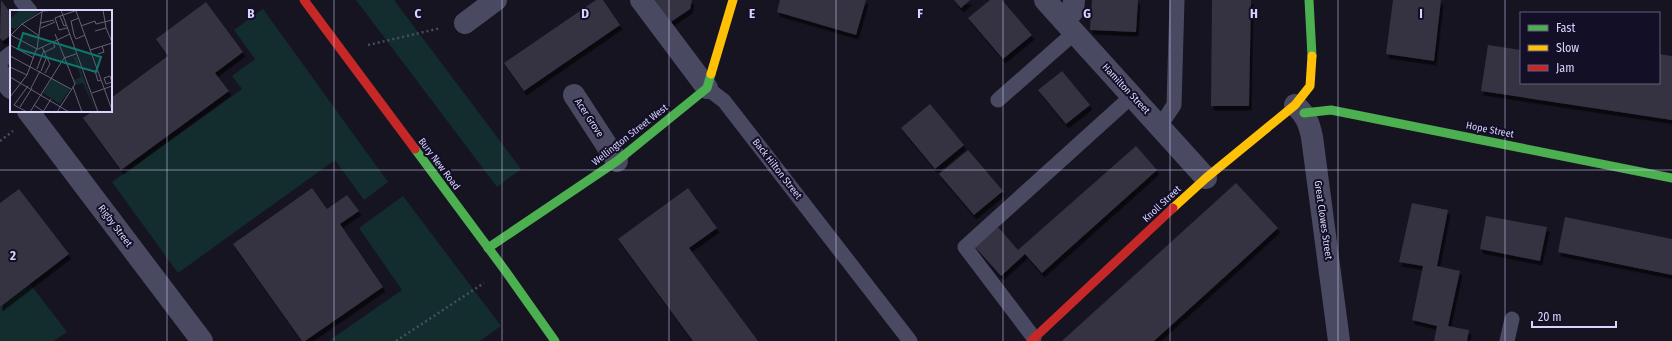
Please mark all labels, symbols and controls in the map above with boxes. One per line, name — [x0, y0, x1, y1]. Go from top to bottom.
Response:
text: B — [247, 6, 255, 21]
text: C — [415, 6, 422, 21]
text: D — [581, 6, 589, 21]
text: E — [749, 6, 755, 21]
text: F — [917, 6, 923, 21]
text: G — [1083, 6, 1091, 21]
text: H — [1250, 6, 1258, 21]
text: I — [1419, 6, 1423, 21]
inset map — [10, 10, 112, 112]
legend — [1520, 12, 1660, 84]
text: Fast — [1556, 21, 1575, 35]
text: Slow — [1556, 41, 1579, 55]
street label: Hamilton Street — [1100, 61, 1153, 117]
text: Jam — [1556, 61, 1574, 75]
street label: Acer Grove — [572, 96, 606, 140]
street label: Wellington Street West — [590, 101, 671, 168]
street label: Hope Street — [1465, 119, 1516, 141]
street label: Bury New Road — [416, 136, 462, 192]
street label: Back Hilton Street — [750, 136, 805, 202]
street label: Great Clowes Street — [1312, 180, 1335, 261]
street label: Knoll Street — [1140, 183, 1184, 225]
street label: Rigby Street — [95, 203, 135, 250]
text: 2 — [9, 248, 16, 263]
scale bar — [1532, 303, 1616, 329]
text: 20 m — [1538, 310, 1562, 324]

